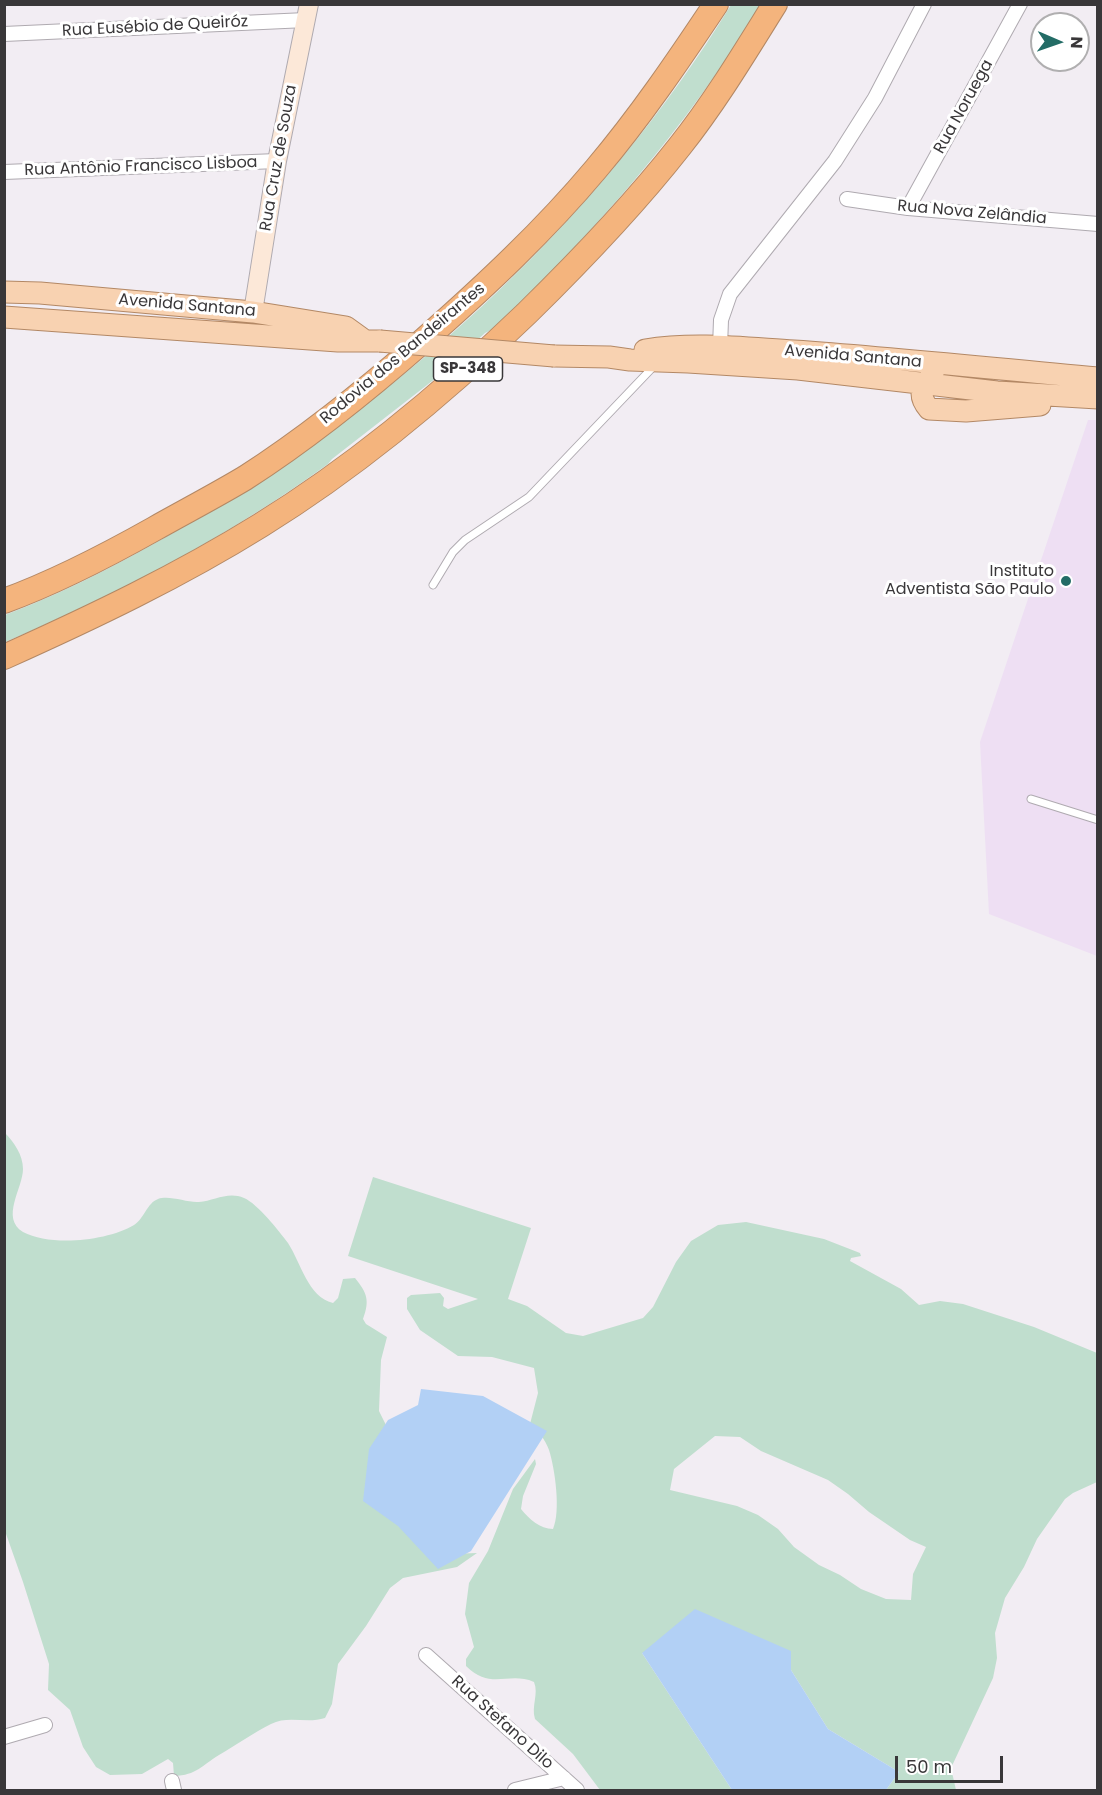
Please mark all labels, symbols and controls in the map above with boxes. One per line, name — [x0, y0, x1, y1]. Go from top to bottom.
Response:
north arrow — [1030, 12, 1090, 72]
street label: Rua Eusébio de Queiróz — [62, 13, 248, 41]
text: N — [1065, 36, 1088, 49]
street label: Rua Noruega — [930, 57, 998, 157]
street label: Rua Cruz de Souza — [257, 83, 301, 233]
street label: Rua Antônio Francisco Lisboa — [24, 153, 258, 181]
street label: Rua Nova Zelândia — [897, 197, 1047, 229]
street label: Rodovia dos Bandeirantes — [317, 279, 489, 429]
street label: Avenida Santana — [117, 290, 257, 322]
street label: Avenida Santana — [783, 341, 923, 373]
road number: SP-348 — [434, 357, 502, 381]
place label: Instituto Adventista São Paulo — [885, 562, 1054, 600]
marker: Instituto Adventista São Paulo — [1059, 574, 1073, 588]
street label: Rua Stefano Dilo — [447, 1672, 557, 1774]
scale bar — [898, 1744, 1006, 1782]
text: 50 m — [906, 1754, 952, 1779]

